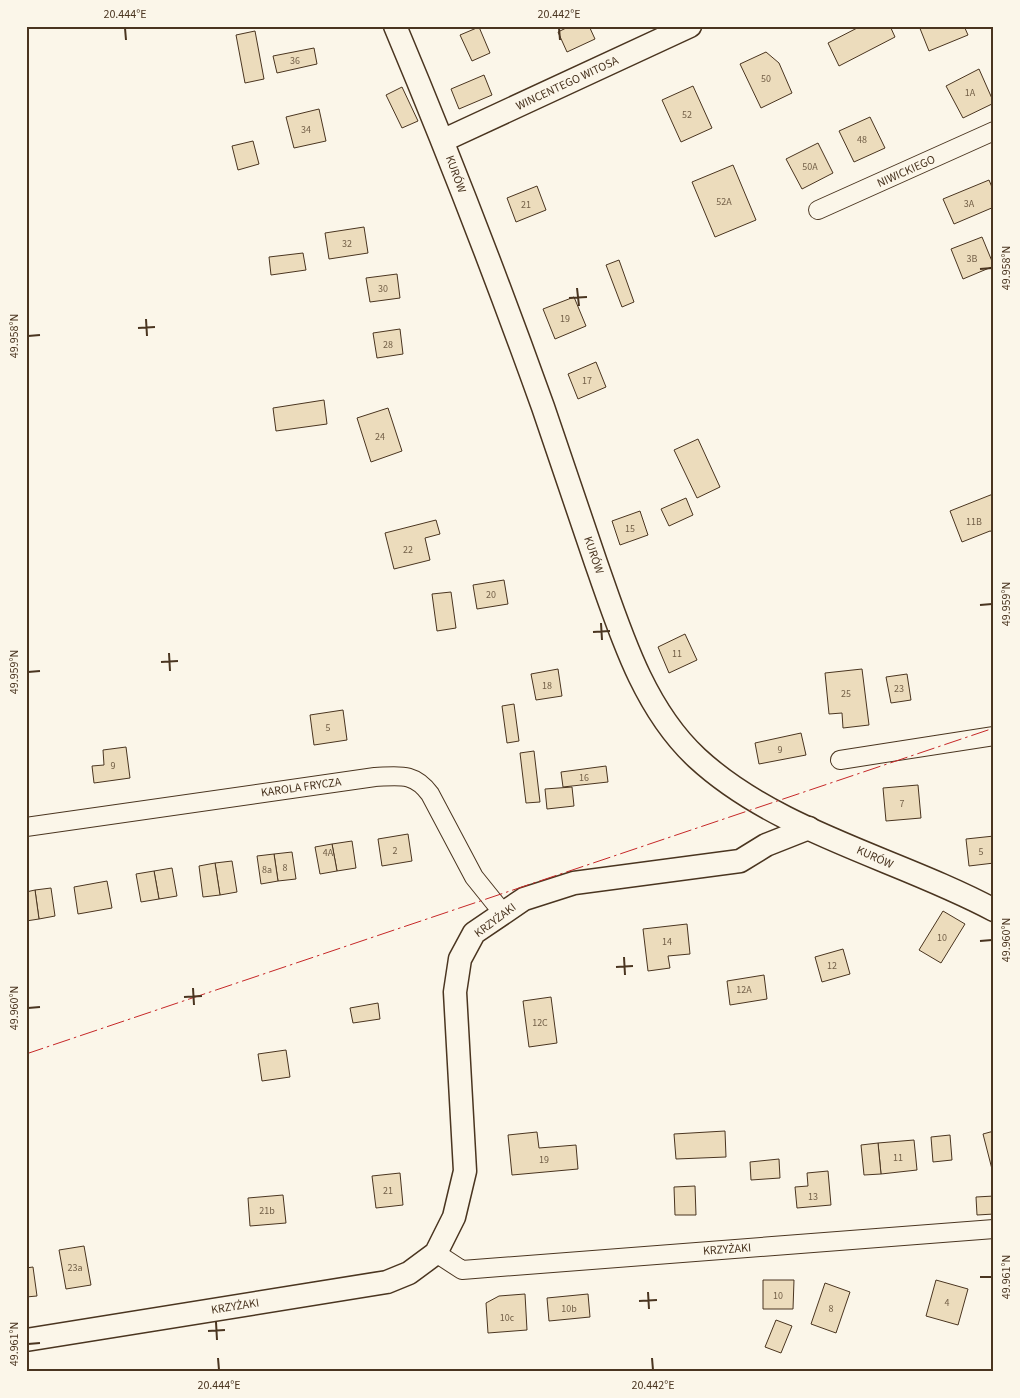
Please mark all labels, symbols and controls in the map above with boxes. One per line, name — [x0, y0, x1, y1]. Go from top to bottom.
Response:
text: 20.444°E — [103, 6, 147, 23]
text: 20.442°E — [537, 6, 581, 23]
street label: WINCENTEGO WITOSA — [513, 52, 622, 115]
house number: 36 — [290, 54, 300, 68]
house number: 50 — [761, 72, 771, 86]
house number: 1A — [965, 86, 976, 100]
house number: 52 — [682, 108, 692, 122]
house number: 34 — [301, 123, 311, 137]
house number: 48 — [857, 133, 867, 147]
street label: NIWICKIEGO — [874, 151, 938, 192]
street label: KURÓW — [441, 153, 470, 196]
house number: 50A — [802, 160, 818, 174]
house number: 52A — [716, 195, 732, 209]
house number: 3A — [964, 197, 975, 211]
house number: 21 — [521, 198, 531, 212]
house number: 32 — [342, 237, 352, 251]
text: 49.958°N — [998, 246, 1015, 290]
house number: 3B — [967, 252, 978, 266]
house number: 30 — [378, 282, 388, 296]
house number: 19 — [560, 312, 570, 326]
text: 49.958°N — [6, 314, 23, 358]
house number: 28 — [383, 338, 393, 352]
house number: 17 — [582, 374, 592, 388]
house number: 24 — [375, 430, 385, 444]
house number: 11B — [966, 515, 982, 529]
house number: 15 — [625, 522, 635, 536]
street label: KURÓW — [579, 534, 608, 577]
house number: 22 — [403, 543, 413, 557]
text: 49.959°N — [998, 582, 1015, 626]
house number: 20 — [486, 588, 496, 602]
house number: 11 — [672, 647, 682, 661]
text: 49.959°N — [6, 650, 23, 694]
house number: 18 — [542, 679, 552, 693]
house number: 23 — [894, 682, 904, 696]
house number: 25 — [841, 687, 851, 701]
house number: 5 — [326, 721, 331, 735]
house number: 9 — [778, 743, 783, 757]
house number: 9 — [111, 759, 116, 773]
house number: 16 — [579, 771, 589, 785]
street label: KAROLA FRYCZA — [260, 773, 343, 802]
house number: 7 — [900, 797, 905, 811]
street label: KURÓW — [854, 842, 896, 873]
house number: 2 — [393, 844, 398, 858]
house number: 5 — [979, 845, 984, 859]
house number: 4A — [323, 846, 334, 860]
house number: 8 — [283, 861, 288, 875]
house number: 8a — [262, 863, 272, 877]
street label: KRZYŻAKI — [471, 899, 520, 942]
text: 49.960°N — [998, 918, 1015, 962]
house number: 10 — [937, 931, 947, 945]
house number: 14 — [662, 935, 672, 949]
house number: 12 — [827, 959, 837, 973]
house number: 12A — [736, 983, 752, 997]
text: 49.960°N — [6, 986, 23, 1030]
house number: 12C — [532, 1016, 548, 1030]
house number: 11 — [893, 1151, 903, 1165]
house number: 19 — [539, 1153, 549, 1167]
house number: 21 — [383, 1184, 393, 1198]
house number: 13 — [808, 1190, 818, 1204]
house number: 21b — [259, 1204, 275, 1218]
street label: KRZYŻAKI — [702, 1239, 752, 1260]
text: 49.961°N — [998, 1255, 1015, 1299]
house number: 23a — [68, 1261, 82, 1275]
house number: 10 — [773, 1289, 783, 1303]
street label: KRZYŻAKI — [210, 1294, 260, 1319]
house number: 4 — [945, 1296, 950, 1310]
house number: 10b — [561, 1302, 577, 1316]
house number: 8 — [829, 1302, 834, 1316]
house number: 10c — [500, 1311, 515, 1325]
text: 49.961°N — [6, 1322, 23, 1366]
text: 20.444°E — [197, 1377, 241, 1394]
text: 20.442°E — [631, 1377, 675, 1394]

